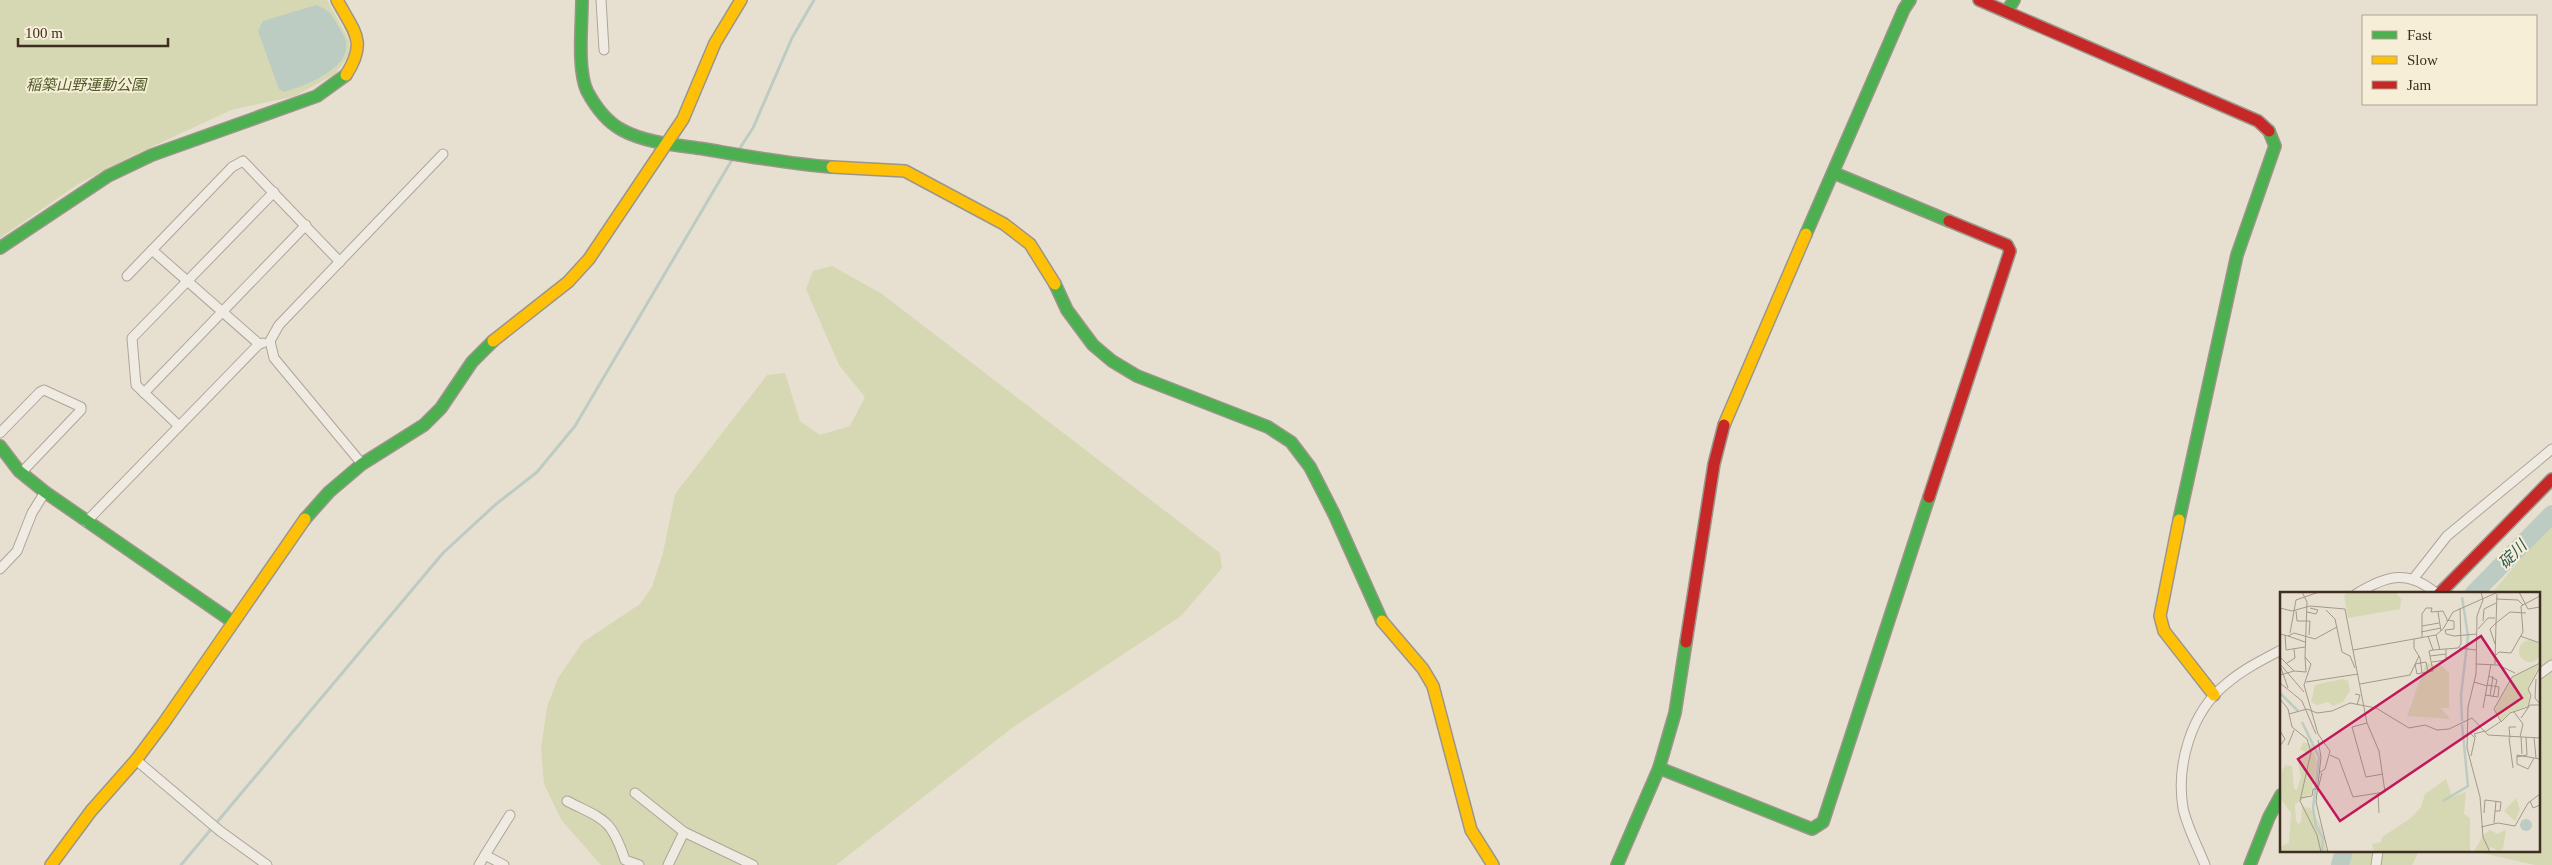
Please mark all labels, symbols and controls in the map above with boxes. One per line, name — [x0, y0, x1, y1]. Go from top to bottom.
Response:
scale bar — [18, 15, 168, 47]
legend — [2362, 15, 2537, 105]
text: 100 m — [25, 25, 63, 41]
text: Fast — [2407, 27, 2433, 43]
text: Slow — [2407, 52, 2438, 68]
park label: 稲築山野運動公園 — [26, 77, 148, 93]
text: Jam — [2407, 77, 2431, 93]
water label: 碇川 — [2495, 536, 2531, 572]
inset map — [2280, 592, 2540, 852]

